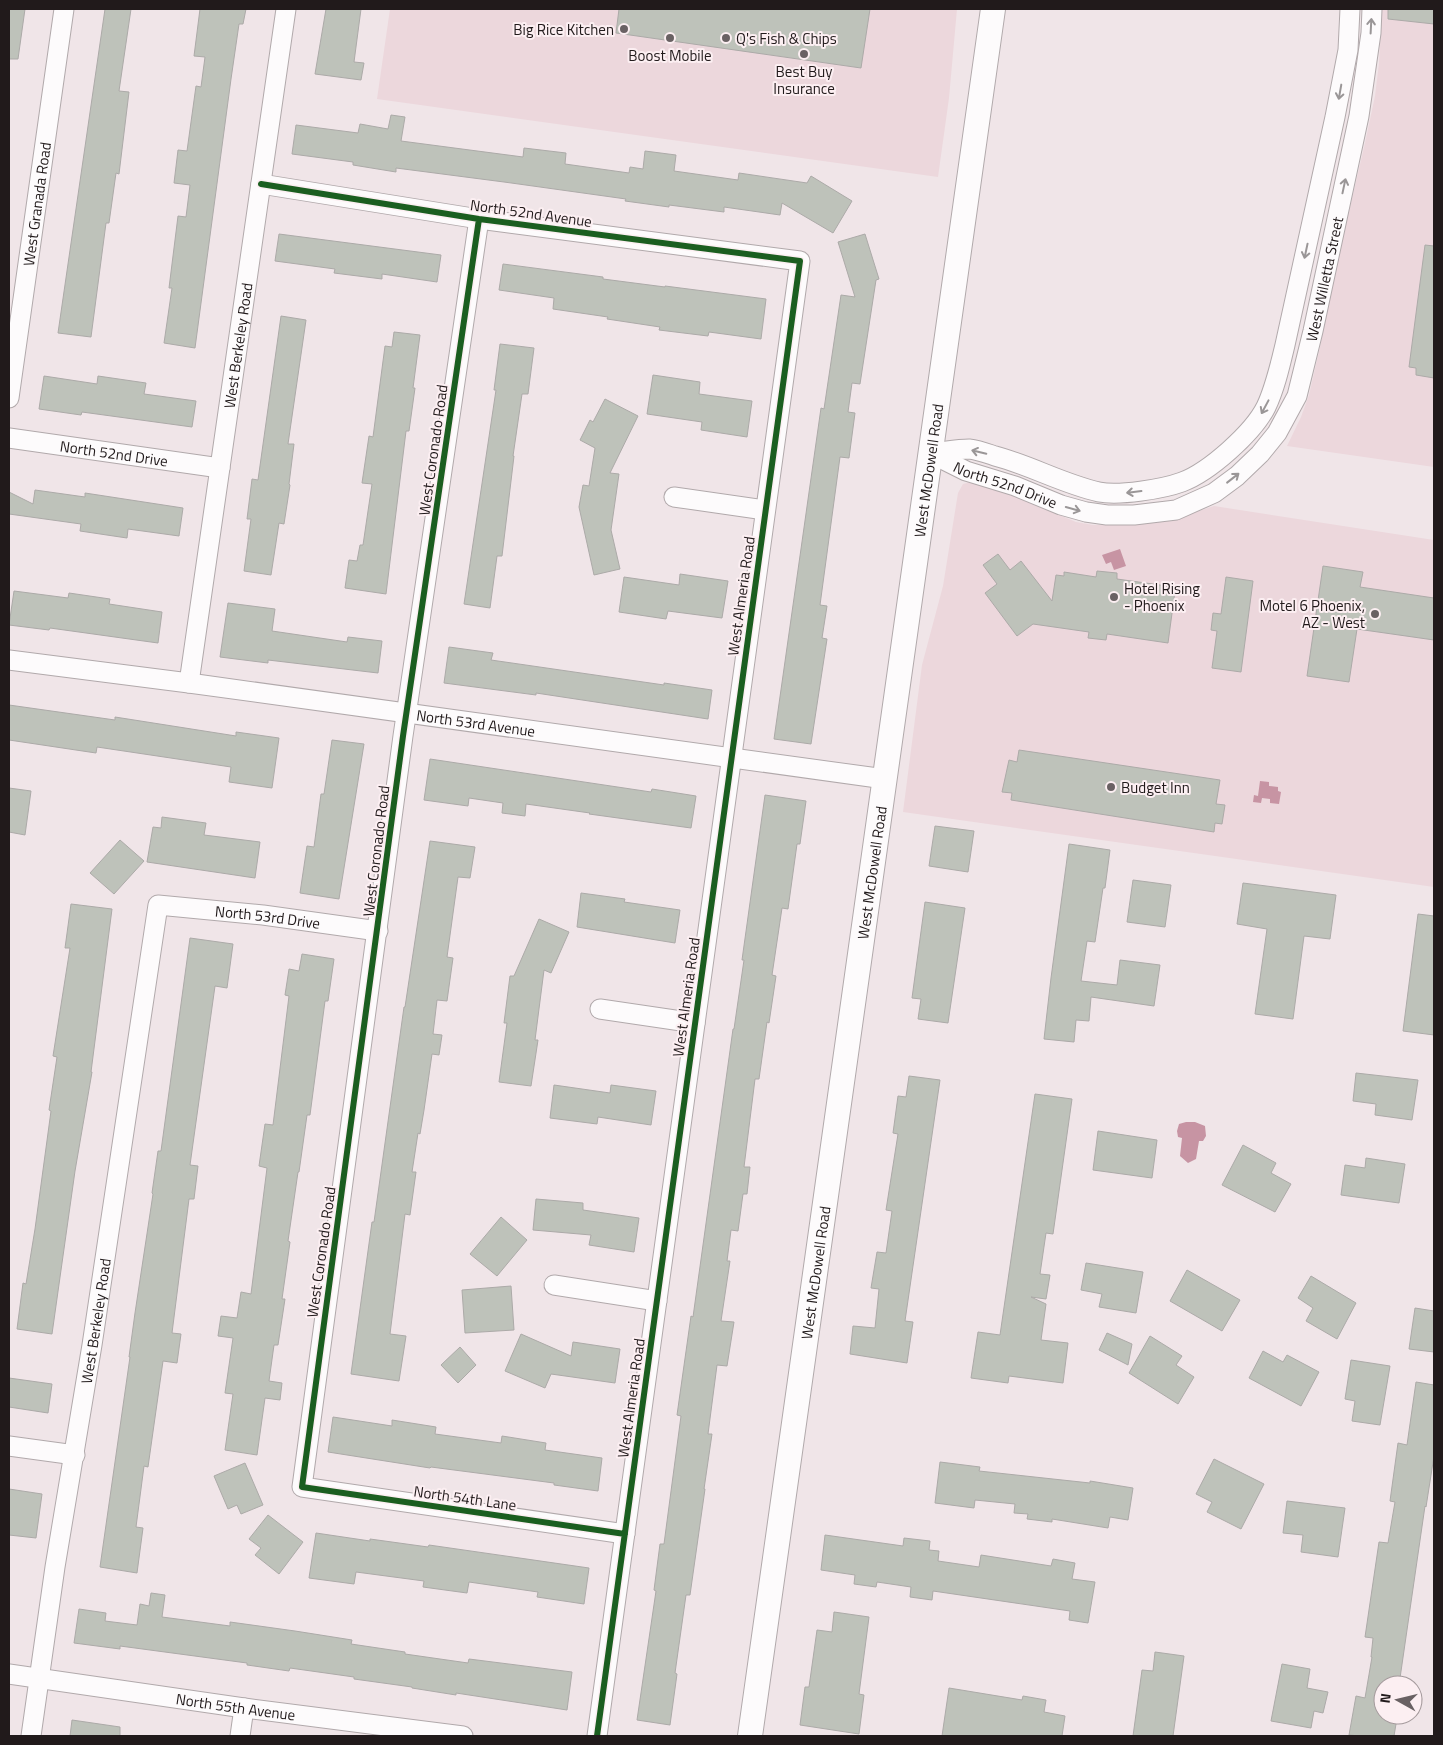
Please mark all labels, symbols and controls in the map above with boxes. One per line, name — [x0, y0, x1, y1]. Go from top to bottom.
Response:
place label: Big Rice Kitchen — [513, 18, 614, 41]
one-way arrow — [1366, 19, 1376, 35]
marker: Big Rice Kitchen — [618, 23, 630, 35]
place label: Q's Fish & Chips — [736, 27, 837, 50]
marker: Boost Mobile — [664, 32, 676, 44]
marker: Q's Fish & Chips — [720, 32, 732, 44]
place label: Boost Mobile — [628, 44, 712, 67]
marker: Best Buy Insurance — [798, 48, 810, 60]
place label: Best Buy Insurance — [773, 60, 835, 100]
one-way arrow — [1335, 83, 1344, 99]
street label: West Granada Road — [16, 140, 57, 267]
one-way arrow — [1340, 179, 1349, 195]
street label: North 52nd Avenue — [469, 193, 593, 233]
street label: West Willetta Street — [1299, 214, 1349, 344]
one-way arrow — [1301, 242, 1310, 258]
street label: West Berkeley Road — [217, 281, 258, 410]
street label: West Coronado Road — [412, 383, 454, 517]
one-way arrow — [1260, 400, 1270, 415]
street label: West McDowell Road — [907, 402, 949, 539]
street label: North 52nd Drive — [58, 434, 169, 472]
one-way arrow — [971, 447, 987, 456]
street label: North 52nd Drive — [950, 455, 1061, 514]
one-way arrow — [1226, 473, 1239, 484]
one-way arrow — [1127, 487, 1143, 497]
one-way arrow — [1064, 504, 1080, 514]
street label: West Almeria Road — [721, 535, 761, 657]
place label: Hotel Rising - Phoenix — [1124, 577, 1200, 617]
marker: Hotel Rising - Phoenix — [1108, 591, 1120, 603]
place label: Motel 6 Phoenix, AZ - West — [1259, 594, 1366, 634]
marker: Motel 6 Phoenix, AZ - West — [1369, 608, 1381, 620]
street label: North 53rd Avenue — [415, 703, 537, 742]
place label: Budget Inn — [1121, 776, 1190, 799]
marker: Budget Inn — [1105, 781, 1117, 793]
street label: West Coronado Road — [357, 784, 395, 918]
street label: West McDowell Road — [851, 804, 892, 941]
street label: North 53rd Drive — [214, 899, 322, 934]
street label: West Almeria Road — [666, 936, 706, 1058]
street label: West Coronado Road — [300, 1185, 342, 1319]
street label: West McDowell Road — [794, 1204, 836, 1341]
street label: West Berkeley Road — [74, 1257, 116, 1385]
street label: West Almeria Road — [611, 1337, 651, 1459]
street label: North 54th Lane — [412, 1479, 518, 1517]
north arrow — [1373, 1675, 1423, 1725]
street label: North 55th Avenue — [174, 1687, 297, 1726]
text: N — [1374, 1692, 1396, 1704]

